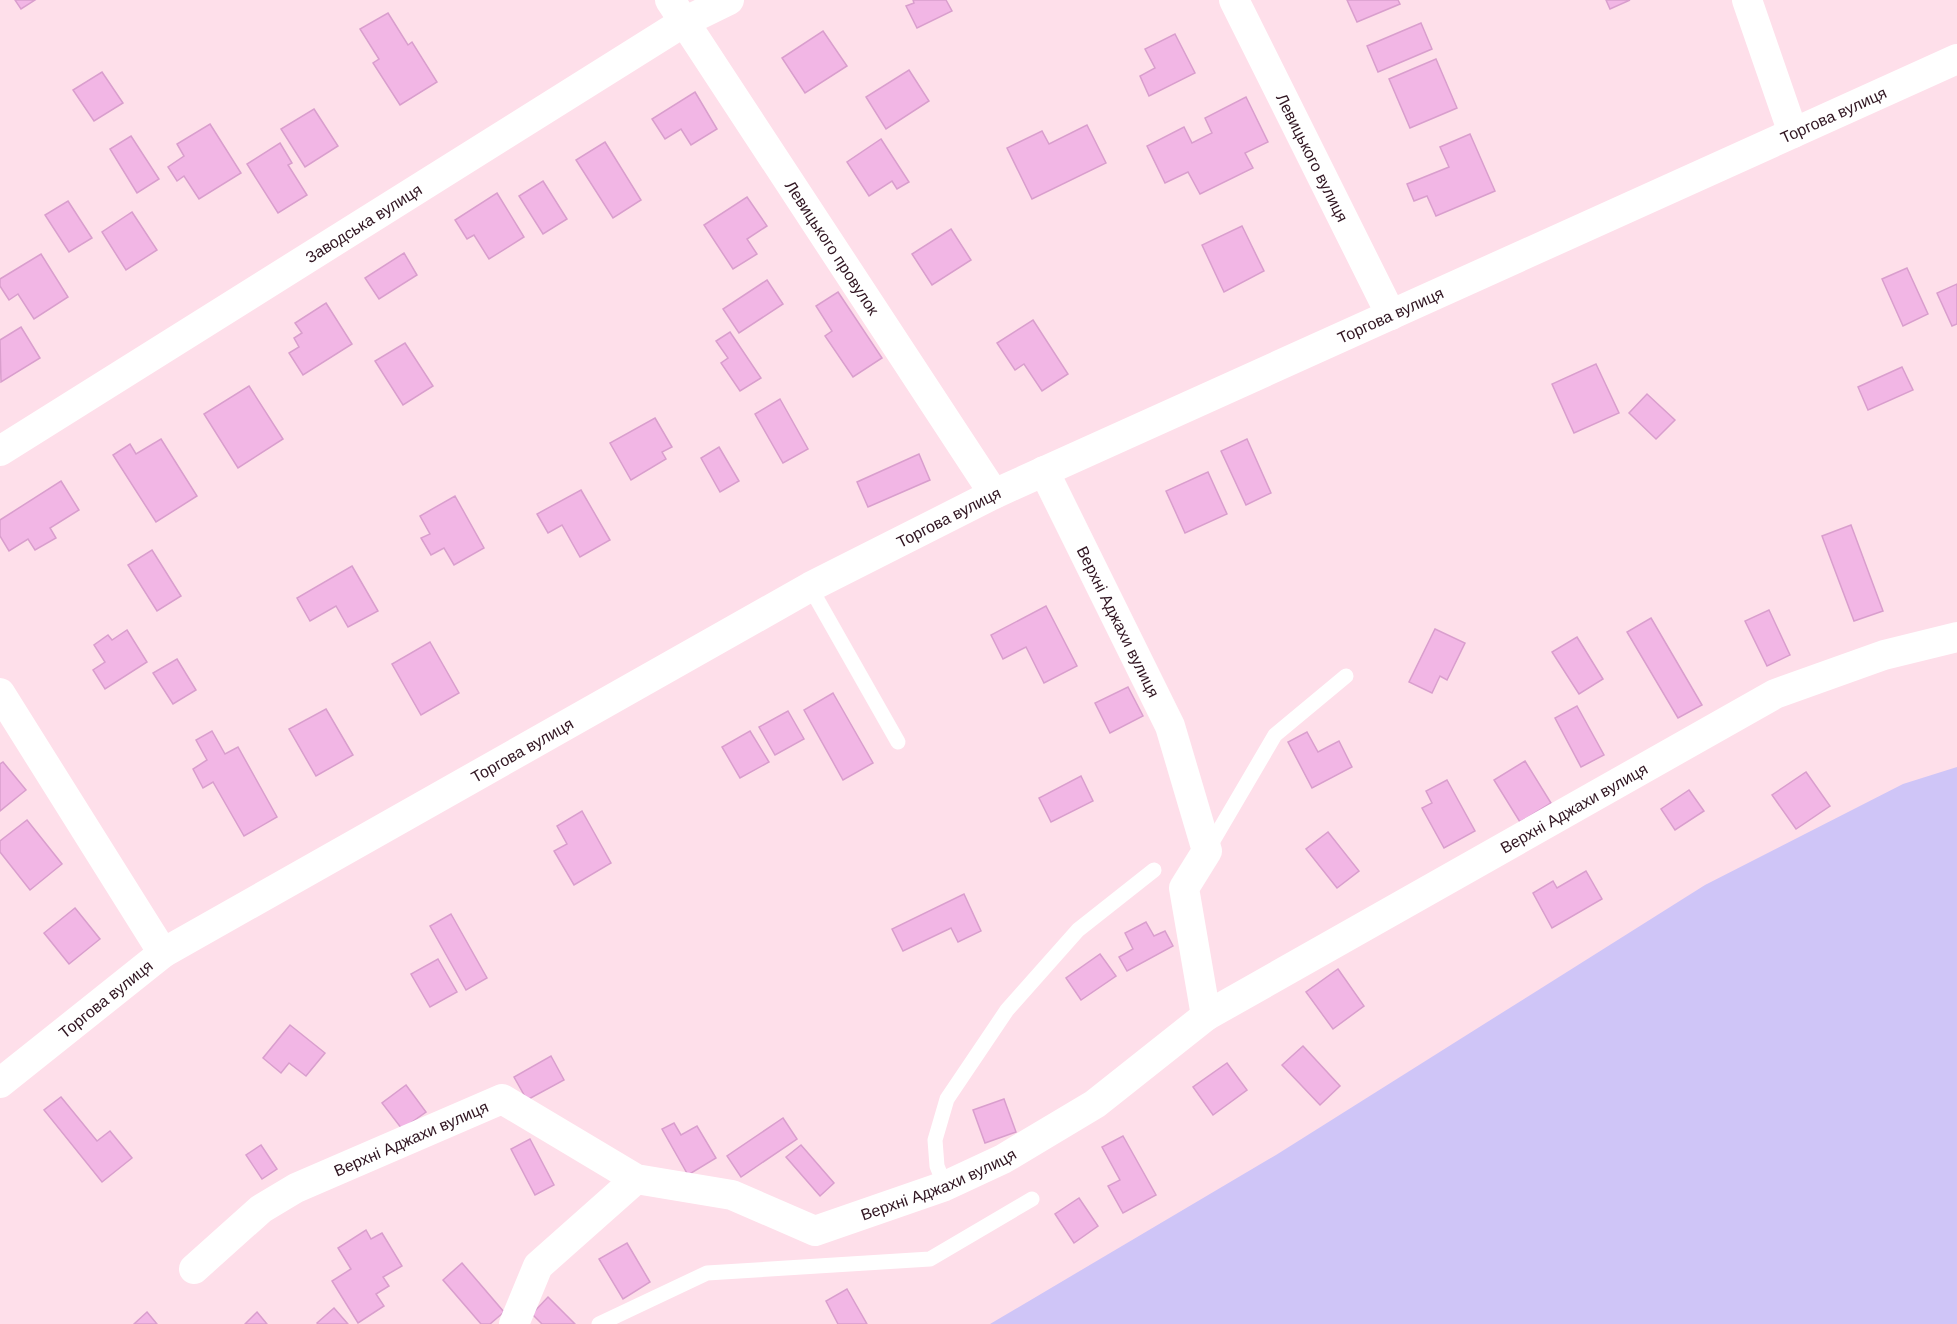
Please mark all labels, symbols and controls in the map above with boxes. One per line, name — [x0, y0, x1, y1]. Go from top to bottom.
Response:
street label: Торгова вулиця — [1778, 84, 1889, 147]
street label: Левицького вулиця — [1273, 91, 1351, 225]
street label: Левицького провулок — [782, 177, 883, 319]
street label: Заводська вулиця — [303, 181, 425, 266]
street label: Торгова вулиця — [1335, 284, 1446, 347]
street label: Торгова вулиця — [894, 484, 1003, 551]
street label: Верхні Аджахи вулиця — [1074, 544, 1162, 700]
street label: Торгова вулиця — [468, 715, 576, 786]
street label: Верхні Аджахи вулиця — [1498, 760, 1651, 857]
street label: Торгова вулиця — [56, 957, 156, 1042]
street label: Верхні Аджахи вулиця — [332, 1098, 491, 1180]
street label: Верхні Аджахи вулиця — [859, 1145, 1019, 1224]

